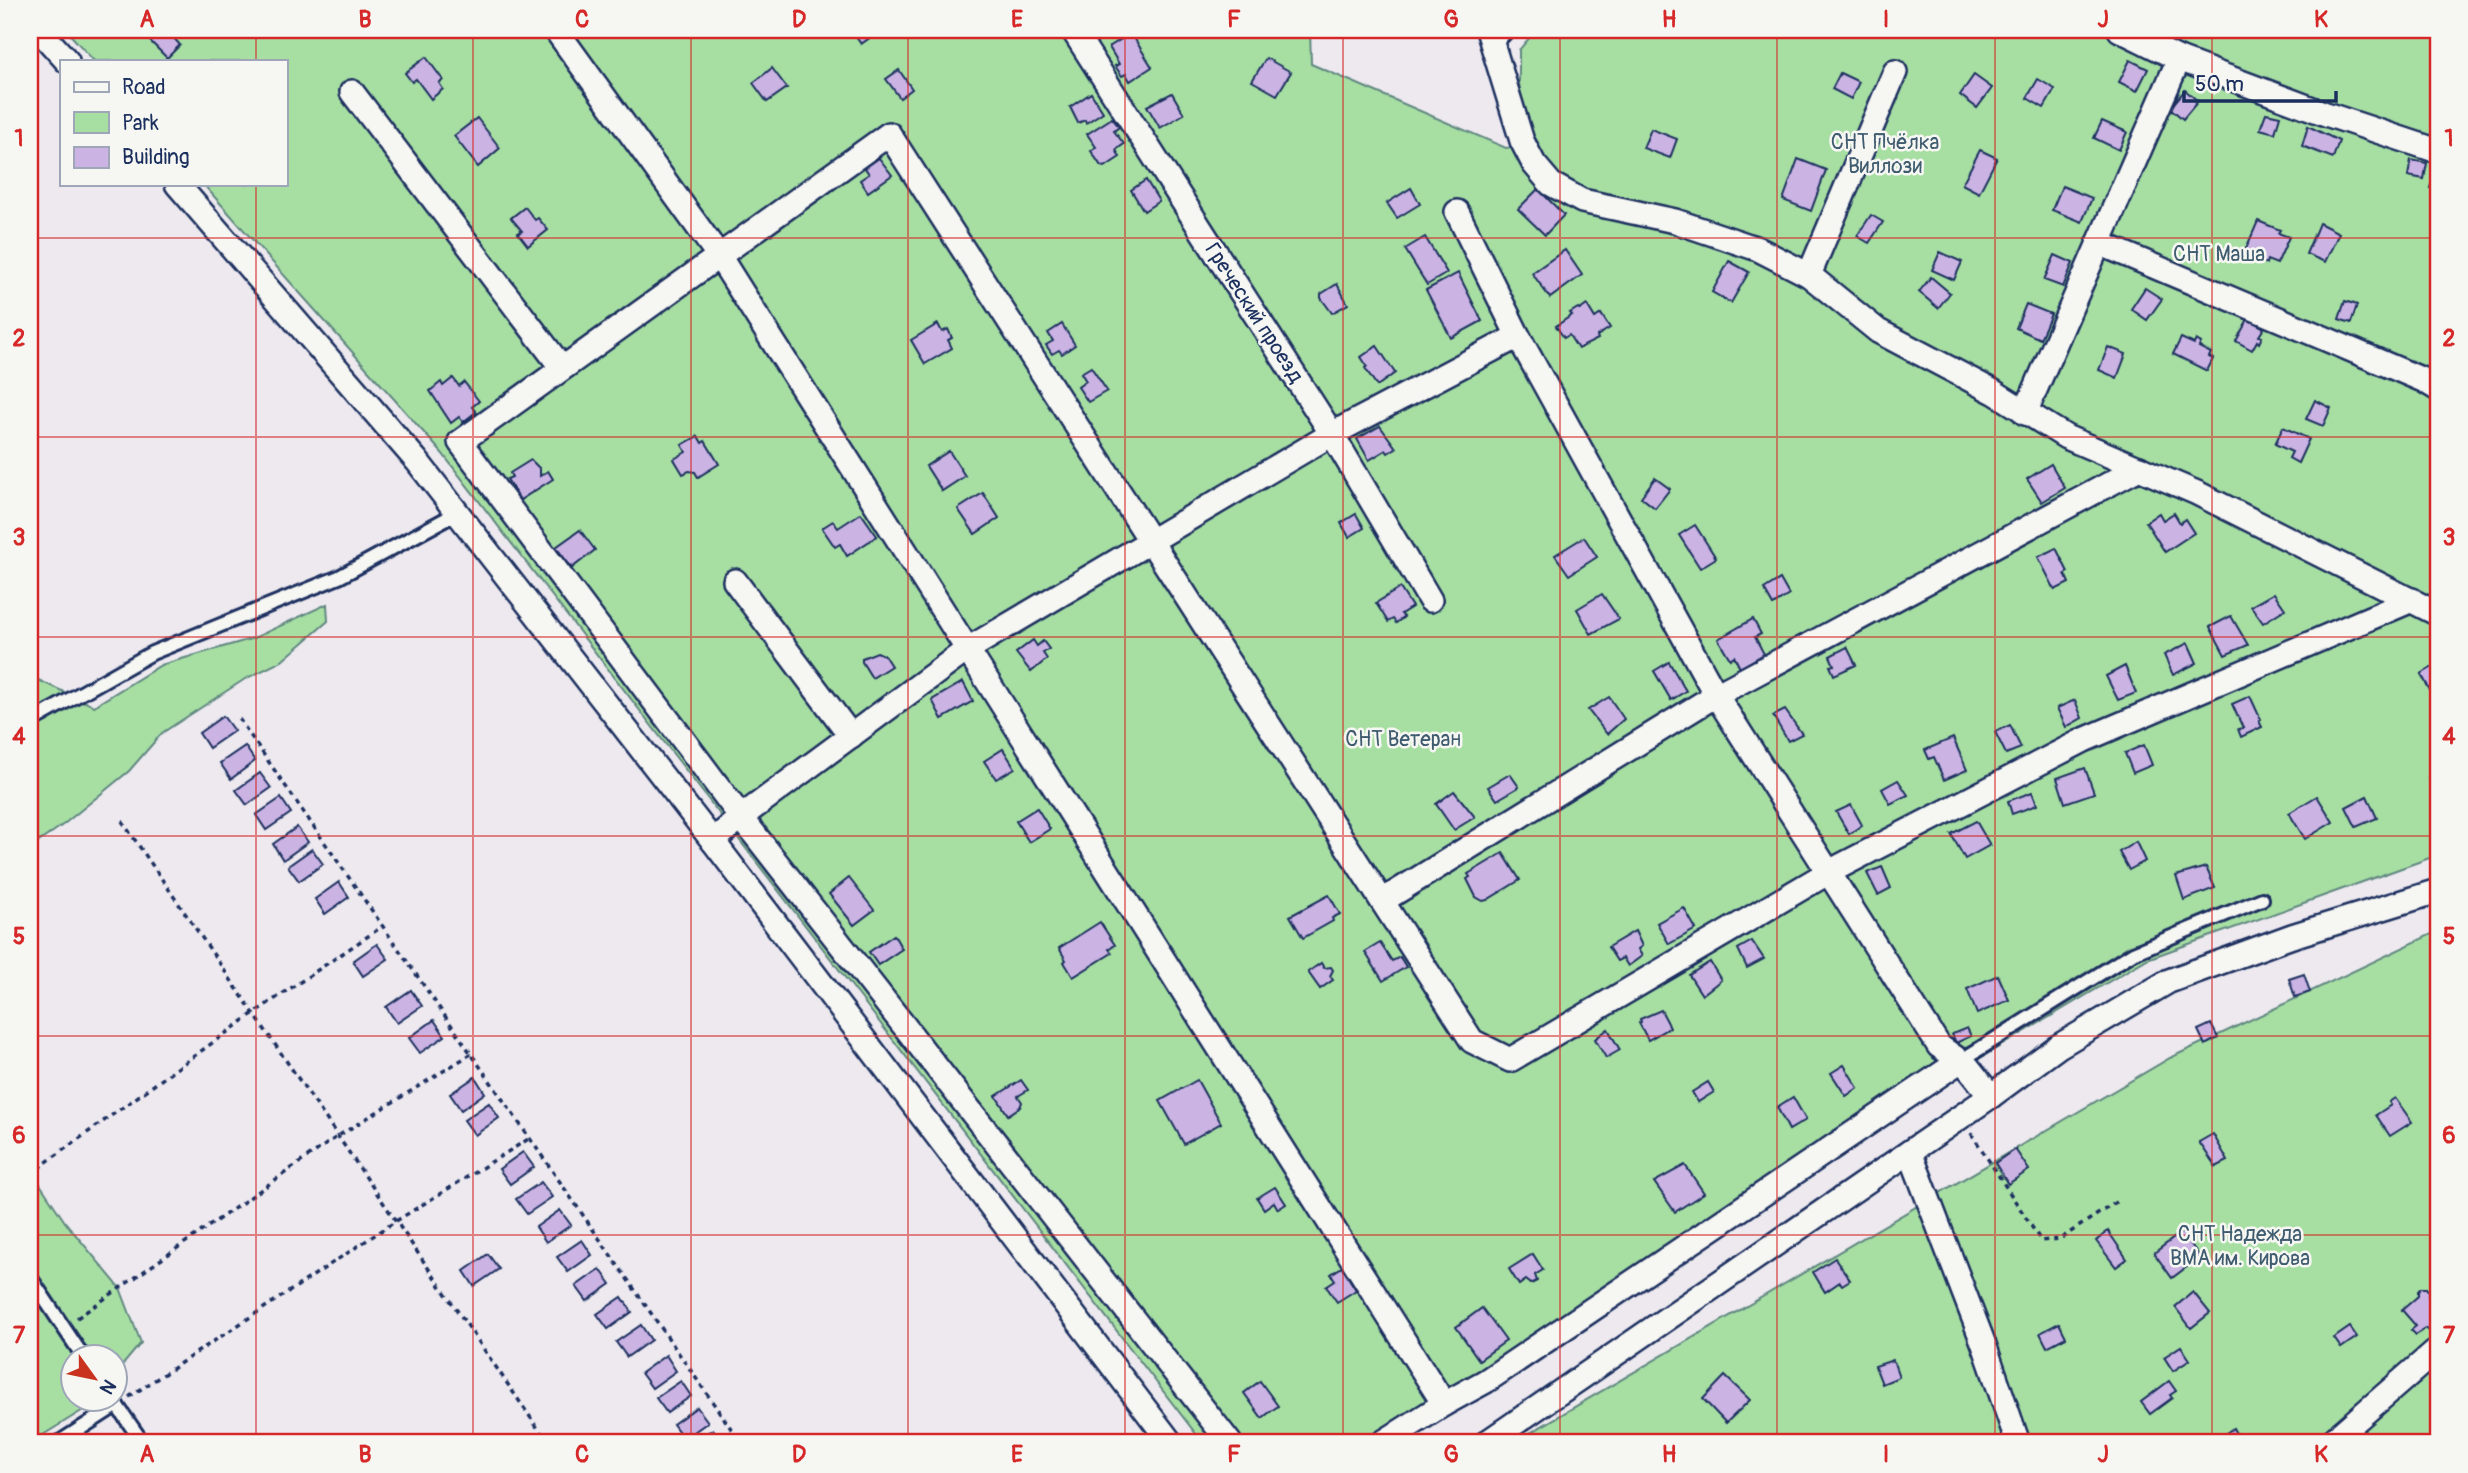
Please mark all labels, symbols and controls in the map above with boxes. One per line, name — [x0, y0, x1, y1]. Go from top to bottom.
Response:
text: A — [140, 5, 155, 34]
text: B — [358, 5, 372, 34]
text: C — [575, 5, 589, 34]
text: D — [792, 5, 806, 34]
text: E — [1011, 5, 1023, 34]
text: F — [1227, 5, 1241, 34]
text: G — [1443, 5, 1459, 34]
text: H — [1662, 5, 1676, 34]
text: I — [1883, 5, 1889, 34]
text: J — [2097, 5, 2109, 34]
text: K — [2314, 5, 2328, 34]
legend — [60, 60, 287, 186]
scale bar — [2184, 60, 2337, 104]
text: 50 m — [2195, 71, 2244, 98]
text: Road — [122, 74, 166, 101]
text: Park — [122, 110, 159, 137]
text: 1 — [15, 124, 24, 153]
text: 1 — [2445, 124, 2454, 153]
park label: СНТ Пчёлка Виллози — [1831, 129, 1939, 180]
text: Building — [122, 144, 189, 171]
street label: Греческий проезд — [1199, 238, 1310, 388]
park label: СНТ Маша — [2173, 241, 2265, 268]
text: 2 — [13, 324, 26, 353]
text: 2 — [2443, 324, 2456, 353]
text: 3 — [13, 523, 25, 552]
text: 3 — [2443, 523, 2455, 552]
text: 4 — [12, 722, 26, 751]
text: 4 — [2442, 722, 2456, 751]
park label: СНТ Ветеран — [1345, 726, 1461, 753]
text: 5 — [13, 922, 25, 951]
text: 5 — [2443, 922, 2455, 951]
text: 6 — [12, 1121, 26, 1150]
text: 6 — [2442, 1121, 2456, 1150]
park label: СНТ Надежда ВМА им. Кирова — [2170, 1221, 2310, 1272]
text: 7 — [13, 1321, 26, 1350]
text: 7 — [2443, 1321, 2456, 1350]
north arrow — [60, 1344, 130, 1414]
text: N — [94, 1375, 121, 1399]
text: A — [140, 1440, 155, 1469]
text: B — [358, 1440, 372, 1469]
text: C — [575, 1440, 589, 1469]
text: D — [792, 1440, 806, 1469]
text: E — [1011, 1440, 1023, 1469]
text: F — [1227, 1440, 1241, 1469]
text: G — [1443, 1440, 1459, 1469]
text: H — [1662, 1440, 1676, 1469]
text: I — [1883, 1440, 1889, 1469]
text: J — [2097, 1440, 2109, 1469]
text: K — [2314, 1440, 2328, 1469]

